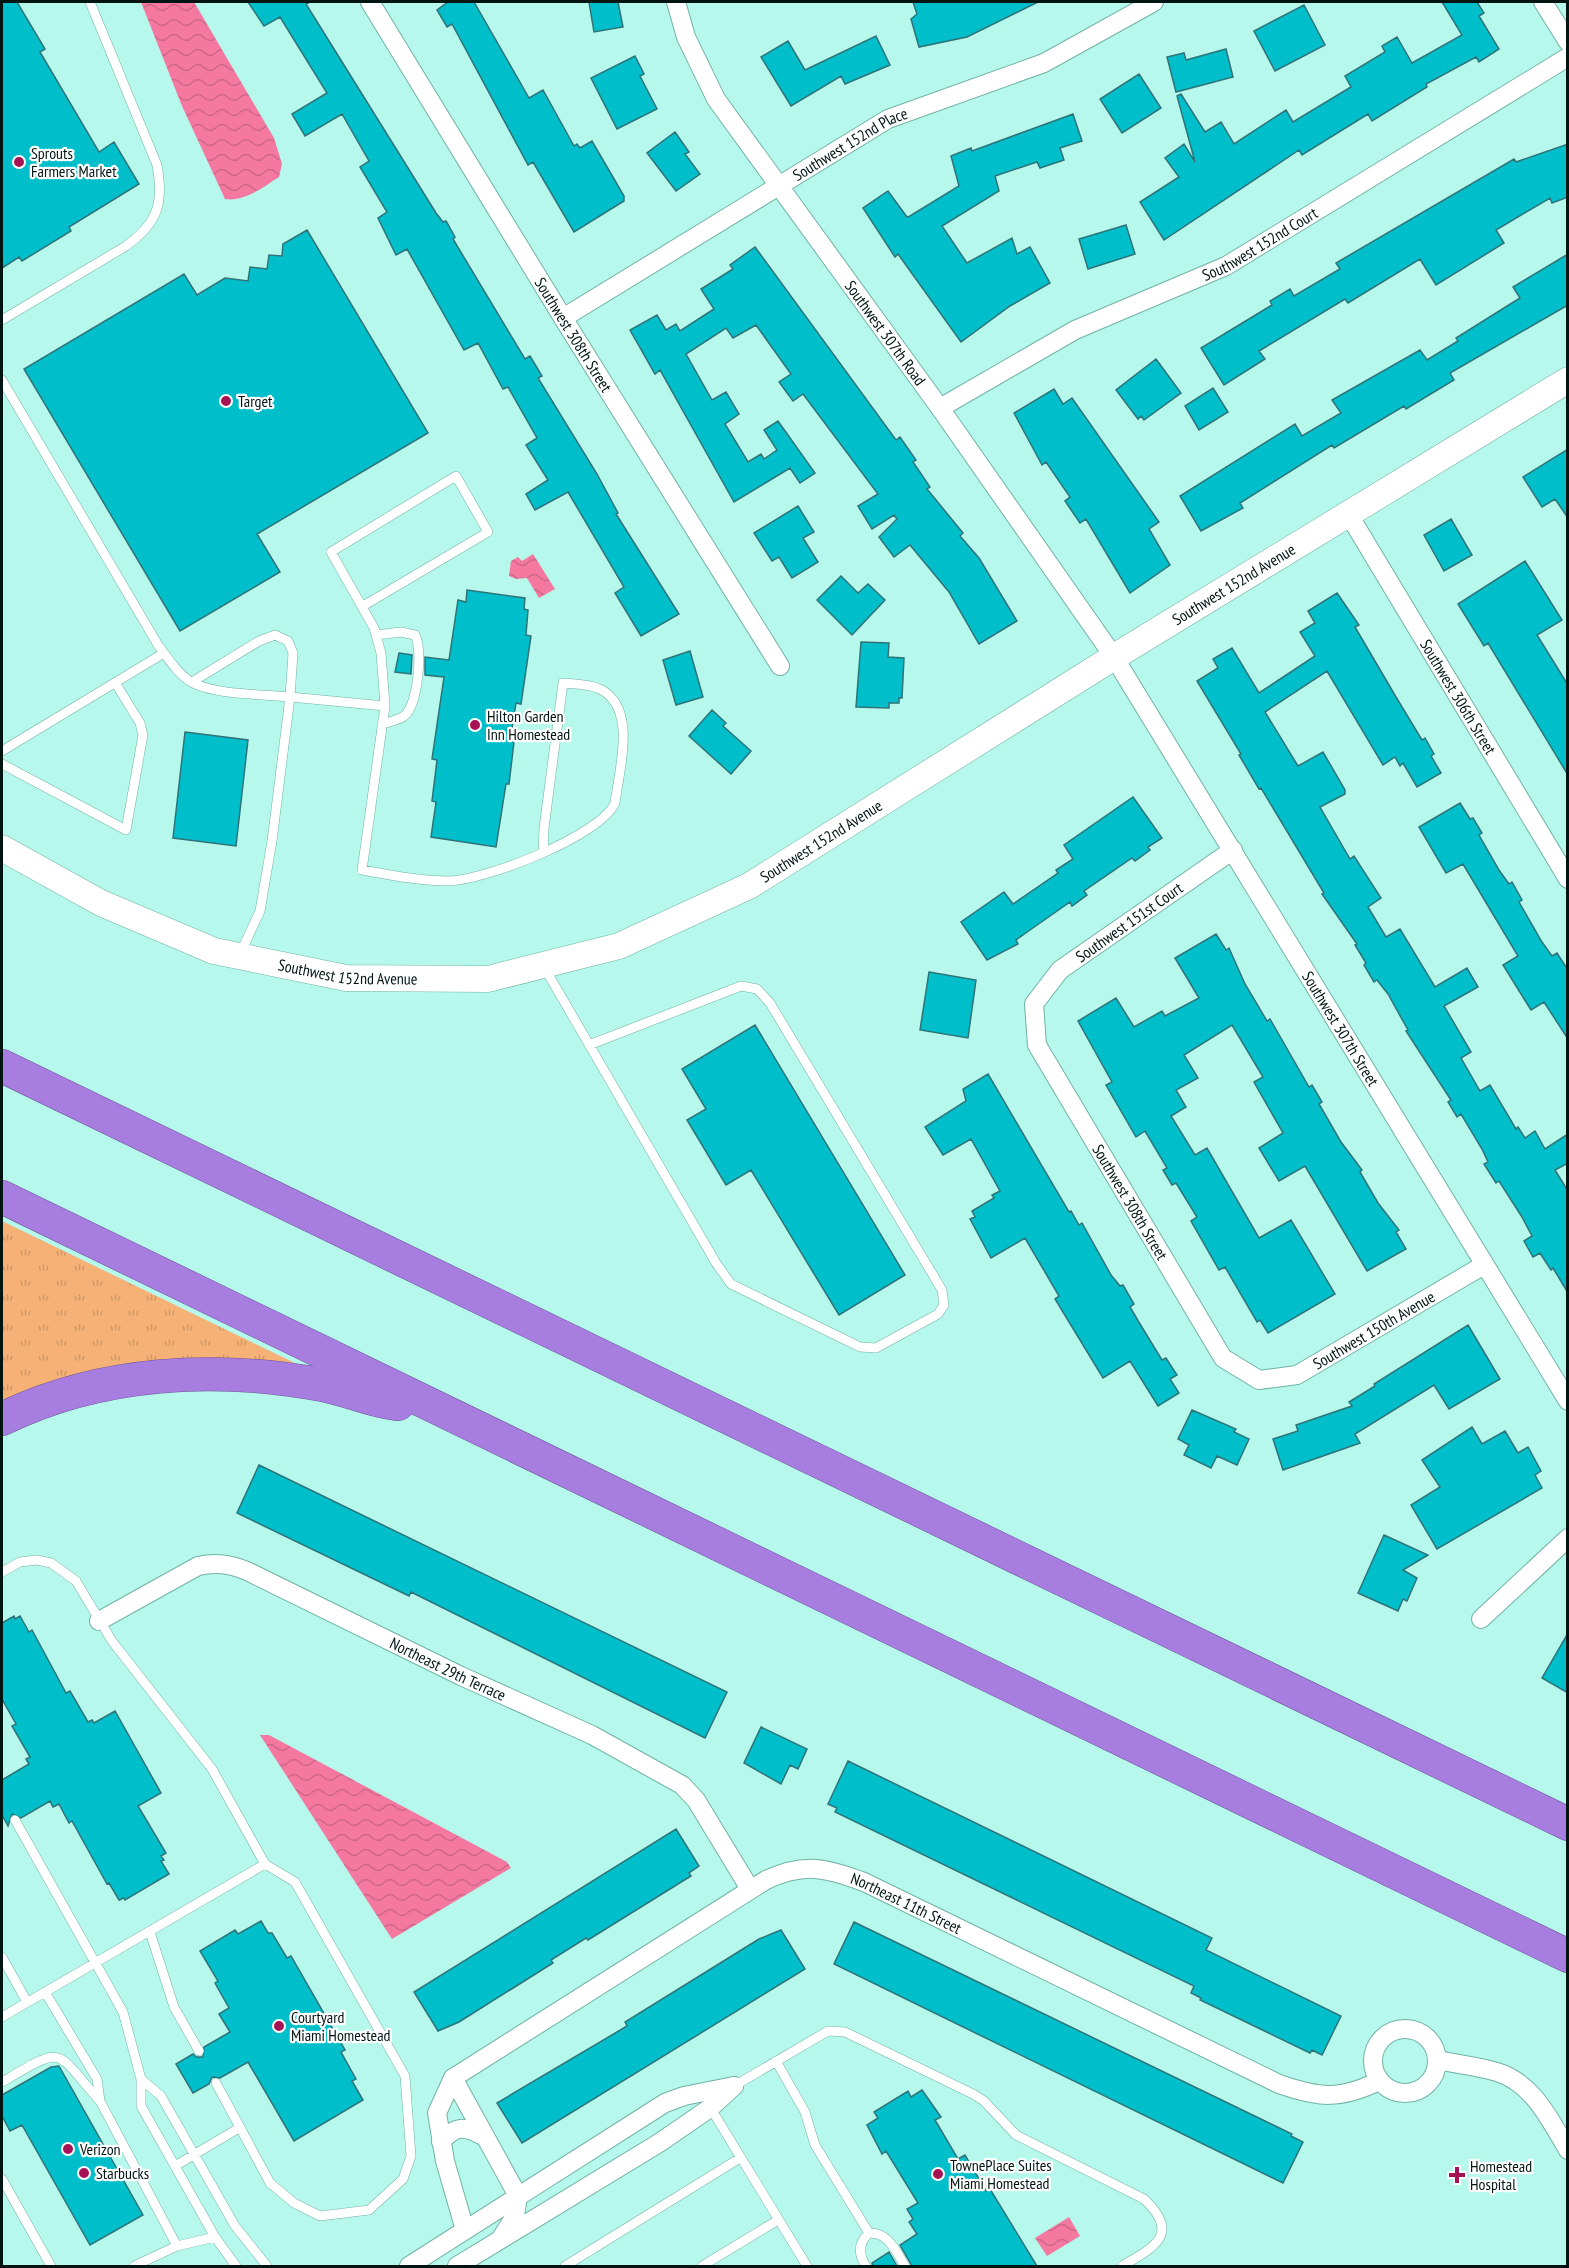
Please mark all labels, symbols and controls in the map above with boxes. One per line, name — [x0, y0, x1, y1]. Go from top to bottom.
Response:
street label: Southwest 152nd Place — [789, 103, 910, 185]
place label: Sprouts Farmers Market — [31, 143, 117, 181]
marker: Sprouts Farmers Market — [12, 155, 26, 169]
street label: Southwest 152nd Court — [1199, 202, 1322, 285]
street label: Southwest 308th Street — [531, 274, 617, 396]
street label: Southwest 307th Road — [841, 276, 930, 389]
place label: Target — [238, 391, 273, 411]
marker: Target — [219, 394, 233, 408]
street label: Southwest 152nd Avenue — [1168, 539, 1299, 629]
street label: Southwest 306th Street — [1416, 635, 1501, 758]
place label: Hilton Garden Inn Homestead — [487, 706, 570, 744]
marker: Hilton Garden Inn Homestead — [468, 718, 482, 732]
street label: Southwest 152nd Avenue — [756, 795, 886, 887]
street label: Southwest 151st Court — [1072, 877, 1187, 966]
street label: Southwest 152nd Avenue — [276, 954, 417, 989]
street label: Southwest 307th Street — [1298, 968, 1384, 1090]
street label: Southwest 308th Street — [1088, 1141, 1173, 1264]
street label: Southwest 150th Avenue — [1309, 1286, 1438, 1373]
street label: Northeast 29th Terrace — [387, 1633, 509, 1705]
street label: Northeast 11th Street — [848, 1868, 965, 1938]
place label: Courtyard Miami Homestead — [291, 2007, 391, 2045]
marker: Courtyard Miami Homestead — [272, 2019, 286, 2033]
place label: Verizon — [79, 2139, 121, 2159]
marker: Verizon — [61, 2142, 75, 2156]
place label: TownePlace Suites Miami Homestead — [950, 2155, 1052, 2193]
place label: Homestead Hospital — [1470, 2156, 1532, 2194]
place label: Starbucks — [96, 2163, 149, 2183]
marker: Starbucks — [77, 2166, 91, 2180]
marker: Homestead Hospital — [1448, 2166, 1466, 2184]
marker: TownePlace Suites Miami Homestead — [931, 2167, 945, 2181]

